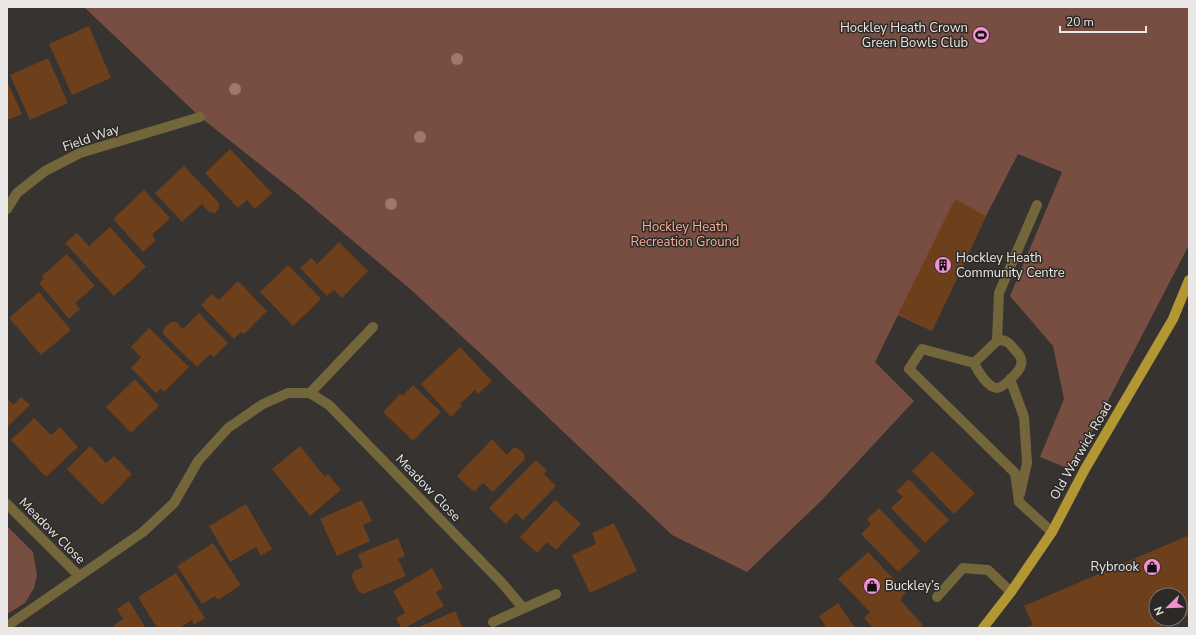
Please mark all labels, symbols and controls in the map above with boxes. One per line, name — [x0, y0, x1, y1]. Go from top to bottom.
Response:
scale bar — [1060, 8, 1146, 34]
text: 20 m — [1066, 14, 1094, 30]
place label: Hockley Heath Crown Green Bowls Club — [840, 19, 968, 52]
sports icon: Hockley Heath Crown Green Bowls Club — [971, 25, 991, 45]
street label: Field Way — [60, 120, 122, 156]
park label: Hockley Heath Recreation Ground — [631, 218, 739, 251]
place label: Hockley Heath Community Centre — [956, 249, 1065, 282]
building icon: Hockley Heath Community Centre — [933, 255, 953, 275]
street label: Old Warwick Road — [1046, 399, 1116, 503]
street label: Meadow Close — [391, 451, 465, 526]
street label: Meadow Close — [15, 494, 89, 568]
shop icon: Rybrook — [1142, 557, 1162, 577]
place label: Rybrook — [1091, 558, 1139, 576]
shop icon: Buckley’s — [862, 576, 882, 596]
place label: Buckley’s — [885, 577, 940, 595]
north arrow — [1148, 587, 1188, 627]
text: N — [1151, 604, 1168, 617]

